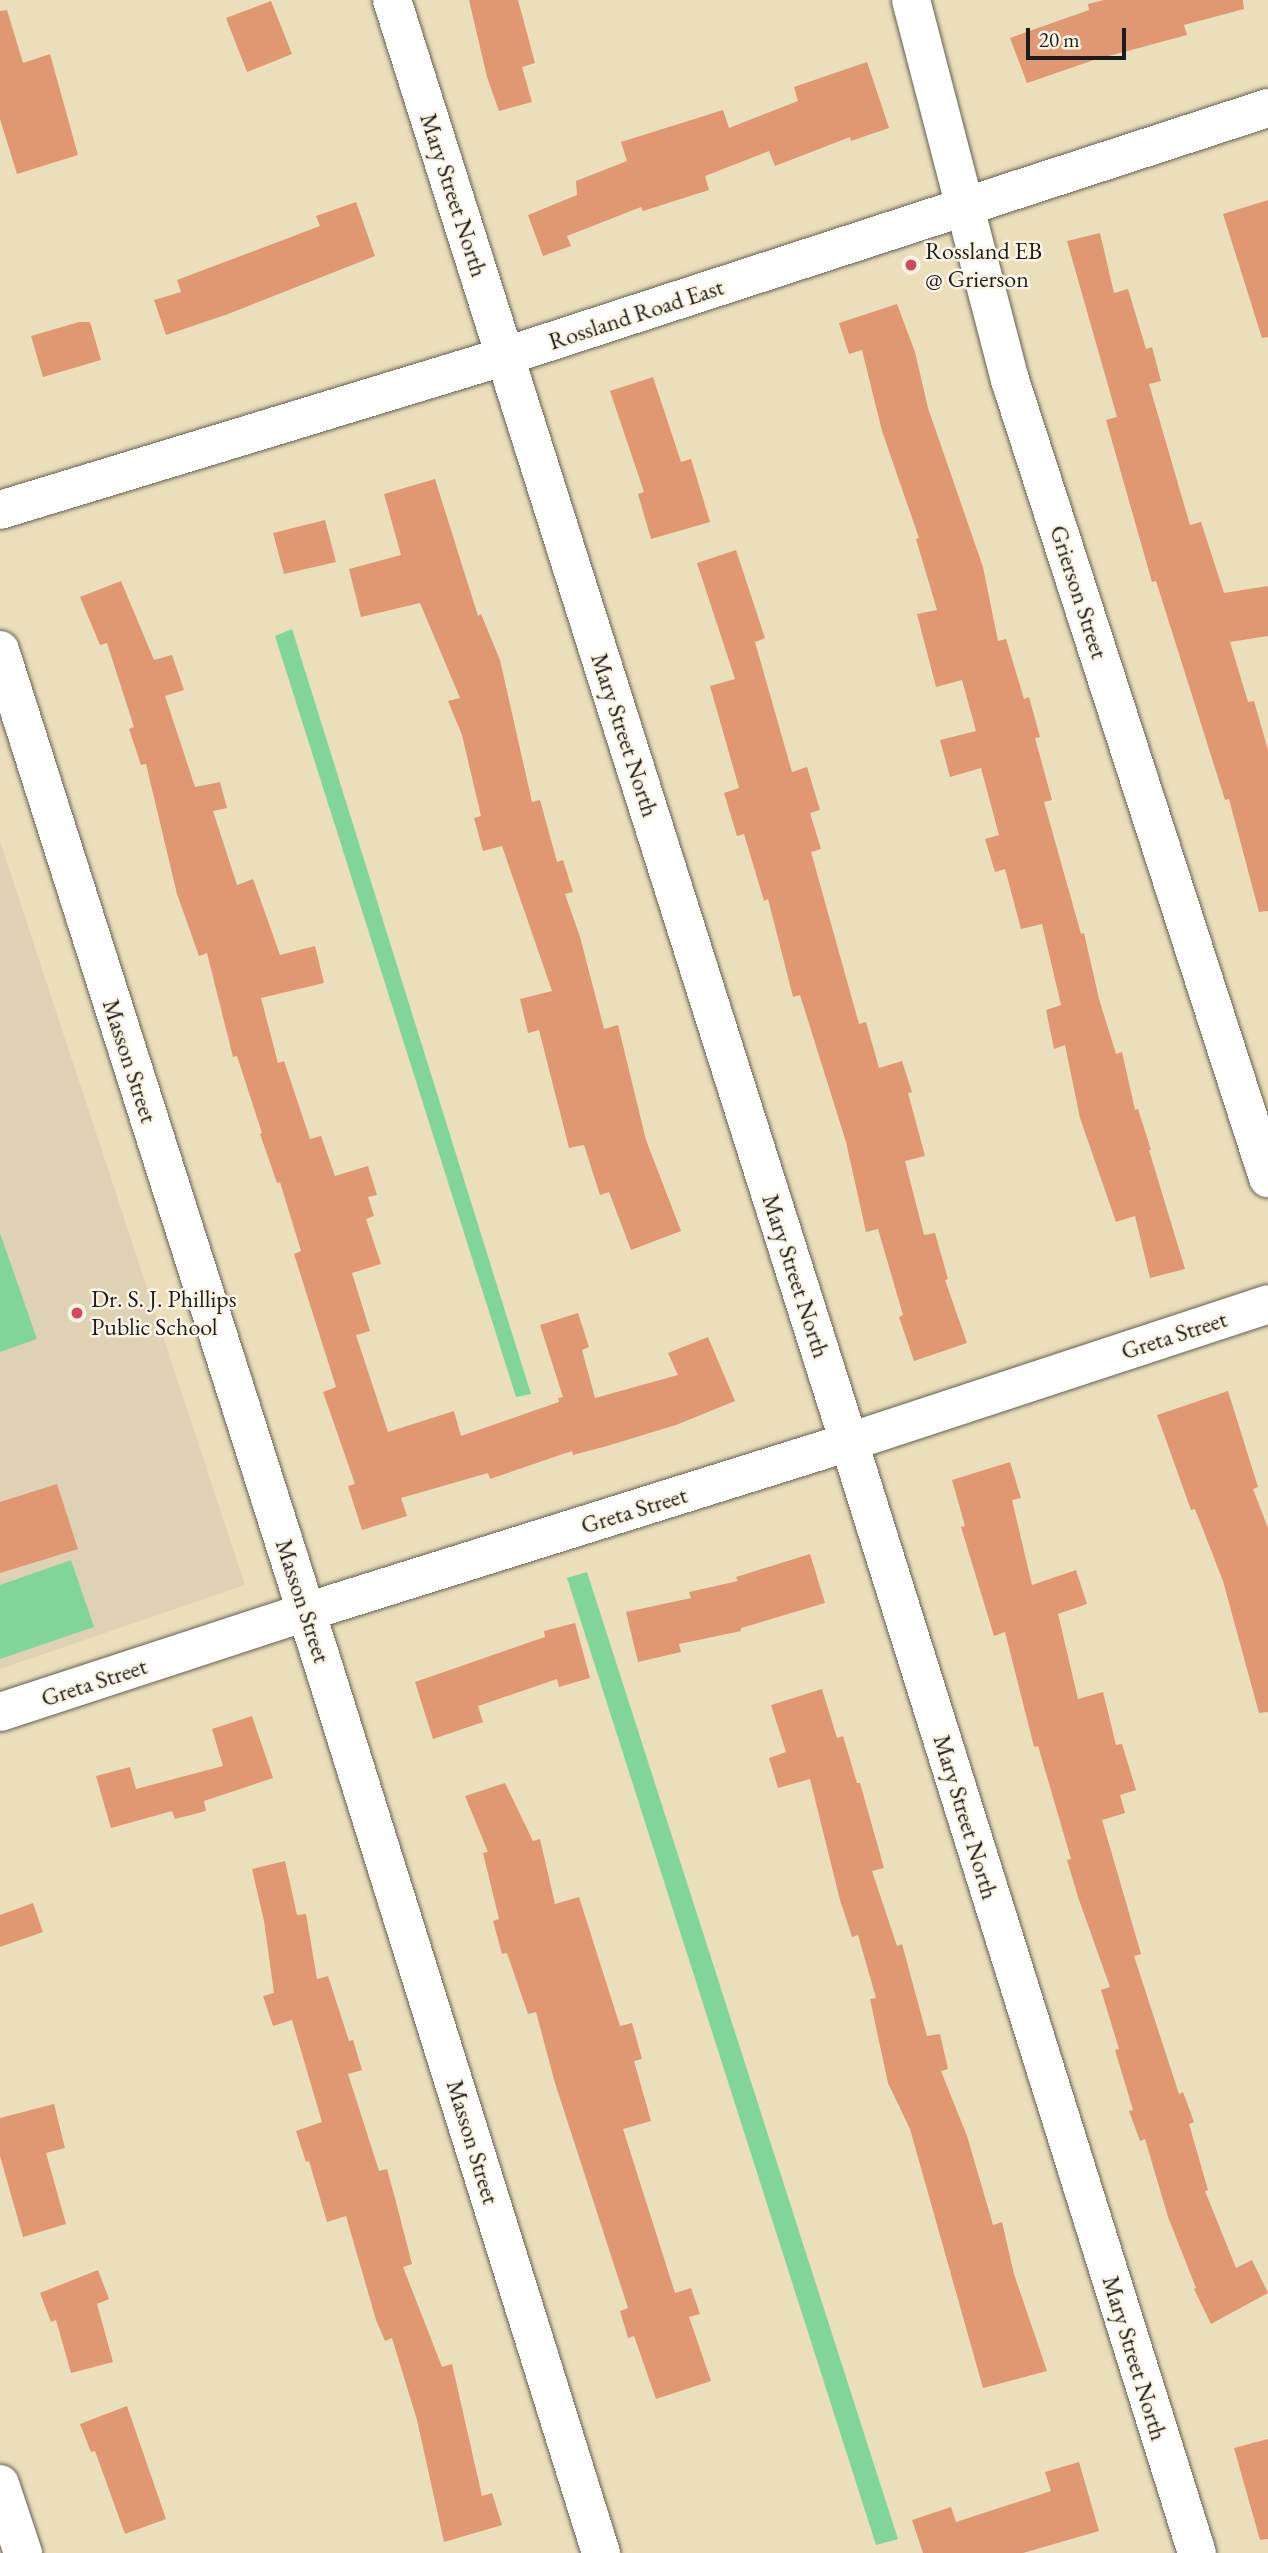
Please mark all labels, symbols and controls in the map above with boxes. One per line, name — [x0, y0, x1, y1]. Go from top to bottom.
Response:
scale bar — [1030, 14, 1130, 58]
text: 20 m — [1039, 26, 1080, 53]
street label: Mary Street North — [414, 110, 494, 280]
place label: Rossland EB @ Grierson — [925, 237, 1042, 293]
marker: Rossland EB @ Grierson — [903, 257, 919, 273]
street label: Rossland Road East — [545, 272, 727, 356]
street label: Grierson Street — [1044, 522, 1114, 662]
street label: Mary Street North — [585, 650, 665, 820]
street label: Masson Street — [96, 996, 164, 1126]
street label: Mary Street North — [756, 1191, 836, 1361]
place label: Dr. S. J. Phillips Public School — [91, 1285, 236, 1341]
street label: Greta Street — [1117, 1304, 1231, 1366]
marker: Dr. S. J. Phillips Public School — [69, 1305, 85, 1321]
street label: Greta Street — [577, 1480, 691, 1540]
street label: Masson Street — [269, 1536, 337, 1666]
street label: Greta Street — [37, 1651, 151, 1713]
street label: Mary Street North — [927, 1731, 1005, 1903]
street label: Masson Street — [440, 2076, 506, 2208]
street label: Mary Street North — [1096, 2272, 1174, 2444]

